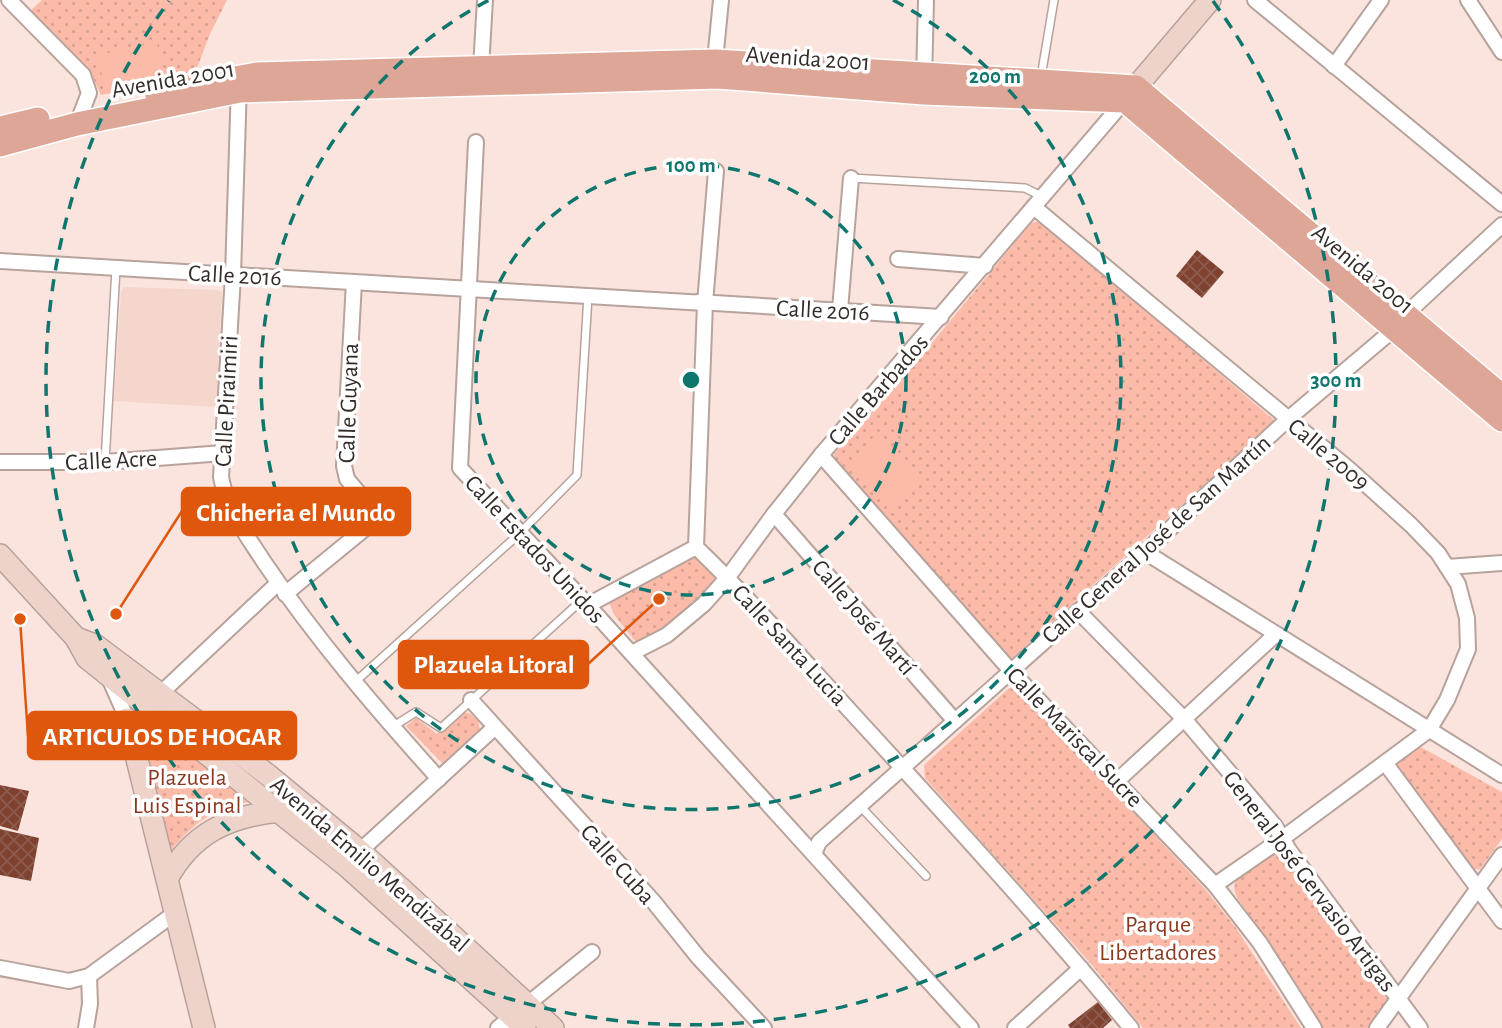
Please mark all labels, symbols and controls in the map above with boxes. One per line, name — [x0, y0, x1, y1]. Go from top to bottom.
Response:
street label: Avenida 2001 — [745, 43, 871, 75]
street label: Avenida 2001 — [110, 57, 237, 103]
text: 200 m — [969, 66, 1021, 87]
text: 100 m — [666, 155, 716, 176]
street label: Avenida 2001 — [1307, 221, 1418, 319]
street label: Calle 2016 — [188, 262, 282, 290]
street label: Calle 2016 — [776, 297, 870, 325]
street label: Calle Barbados — [824, 331, 933, 451]
street label: Calle Piraimiri — [212, 335, 242, 467]
street label: Calle Guyana — [335, 342, 363, 464]
centre of rings — [679, 368, 703, 392]
text: 300 m — [1310, 370, 1362, 391]
street label: Calle 2009 — [1283, 414, 1374, 495]
street label: Calle General José de San Martín — [1038, 431, 1276, 649]
street label: Calle Acre — [65, 447, 157, 475]
street label: Calle Estados Unidos — [460, 471, 609, 628]
callout: Chicheria el Mundo — [182, 488, 410, 535]
text: Chicheria el Mundo — [196, 500, 396, 526]
street label: Calle José Martí — [807, 555, 920, 680]
street label: Calle Santa Lucia — [727, 581, 851, 711]
callout: Plazuela Litoral — [399, 641, 588, 688]
text: Plazuela Litoral — [413, 652, 575, 678]
street label: Calle Mariscal Sucre — [1002, 663, 1147, 812]
callout: ARTICULOS DE HOGAR — [28, 712, 296, 759]
text: ARTICULOS DE HOGAR — [42, 724, 282, 750]
park label: Plazuela Luis Espinal — [133, 766, 241, 818]
street label: General José Gervasio Artigas — [1218, 767, 1400, 997]
street label: Avenida Emilio Mendizábal — [266, 772, 473, 957]
street label: Calle Cuba — [575, 820, 659, 909]
park label: Parque Libertadores — [1099, 913, 1217, 965]

